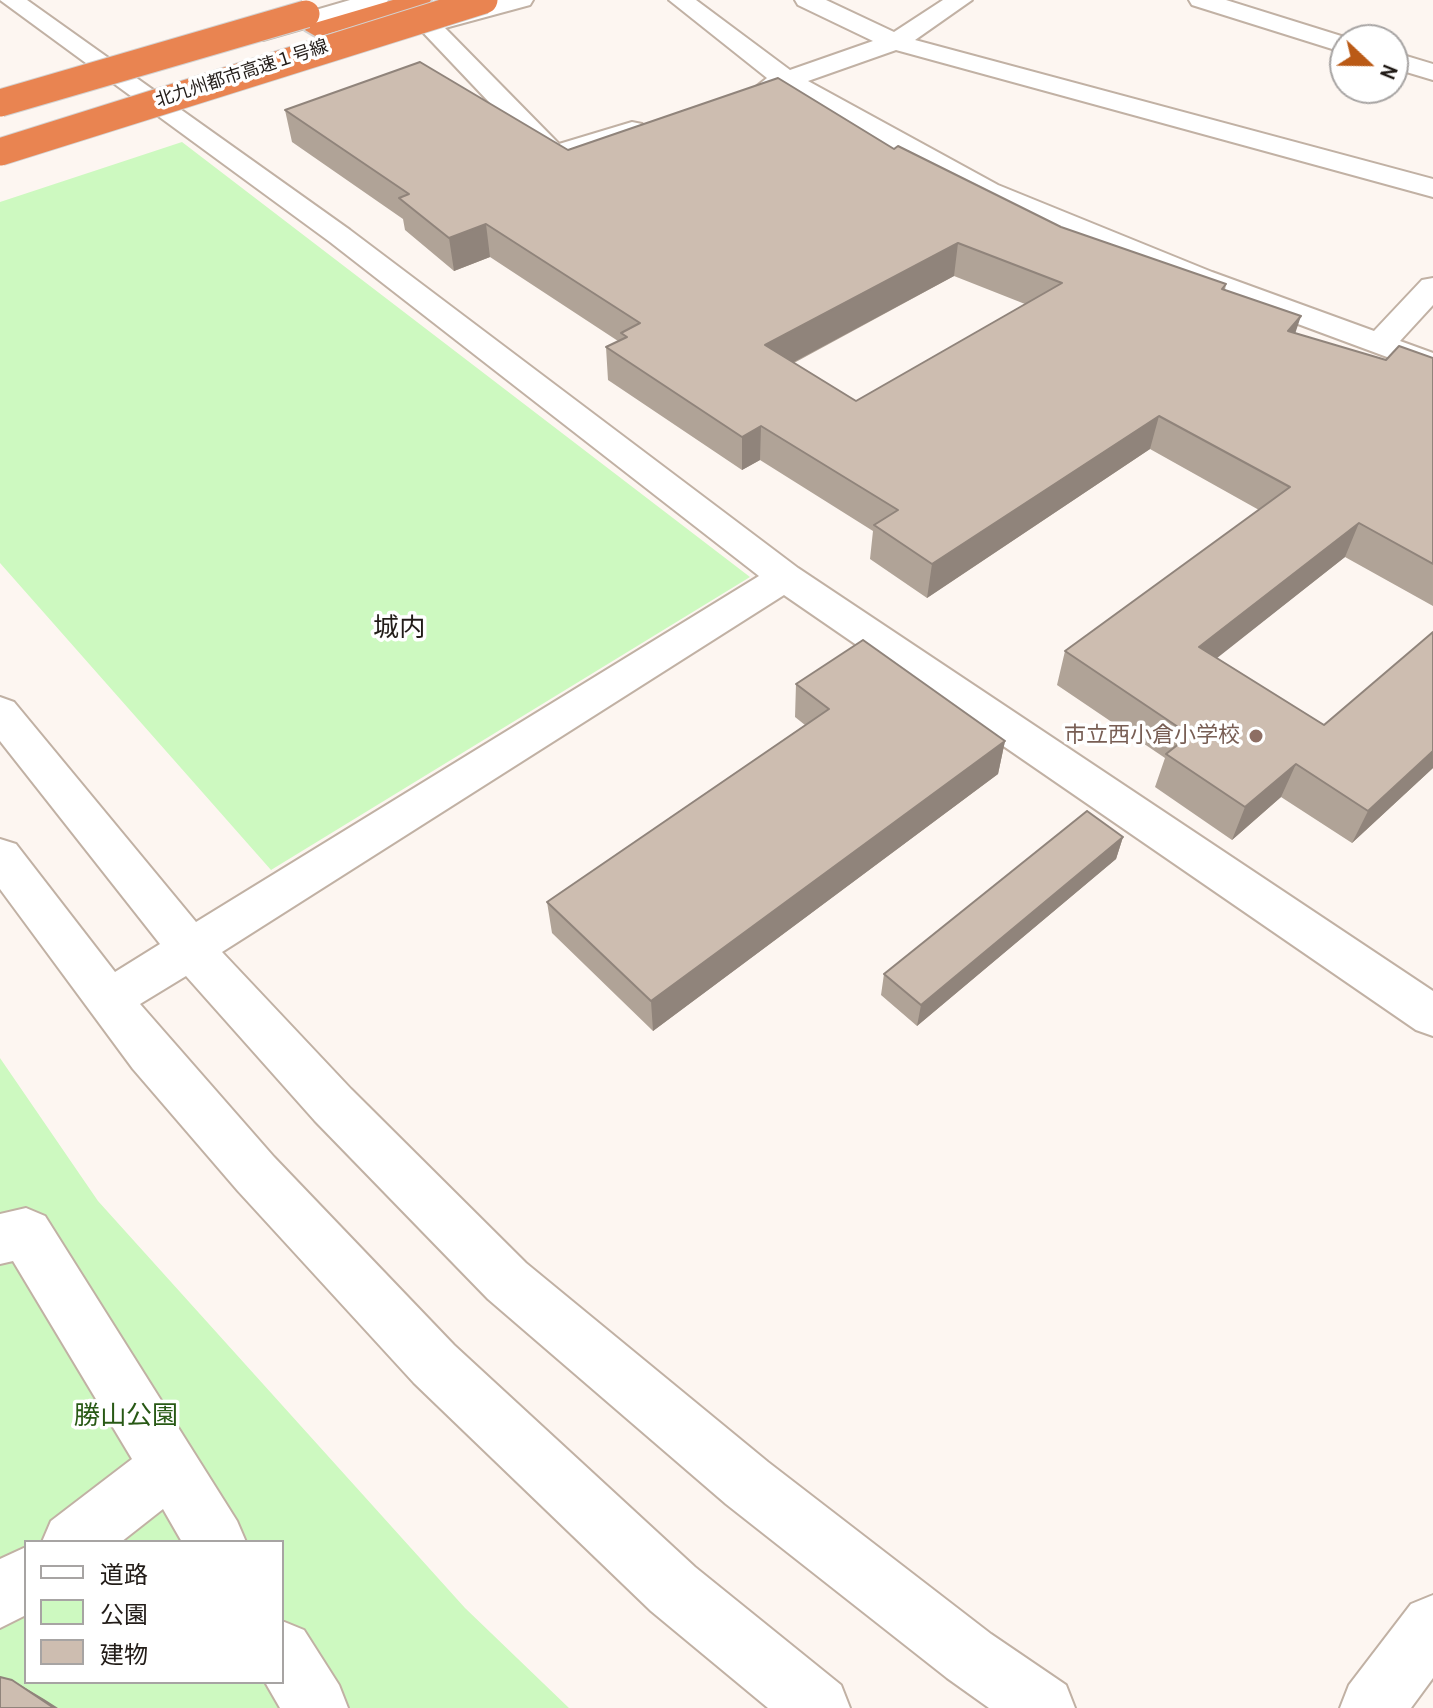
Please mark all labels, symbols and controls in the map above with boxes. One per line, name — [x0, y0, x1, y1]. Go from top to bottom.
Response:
north arrow — [1329, 24, 1409, 104]
street label: 北九州都市高速１号線 — [153, 36, 331, 112]
text: N — [1373, 61, 1406, 84]
district label: 城内 — [373, 613, 425, 645]
place label: 市立西小倉小学校 — [1064, 723, 1240, 749]
marker: 市立西小倉小学校 — [1247, 727, 1265, 745]
park label: 勝山公園 — [74, 1401, 178, 1433]
legend — [24, 1540, 284, 1684]
text: 道路 — [100, 1558, 148, 1590]
text: 公園 — [100, 1598, 148, 1630]
text: 建物 — [100, 1638, 148, 1670]

